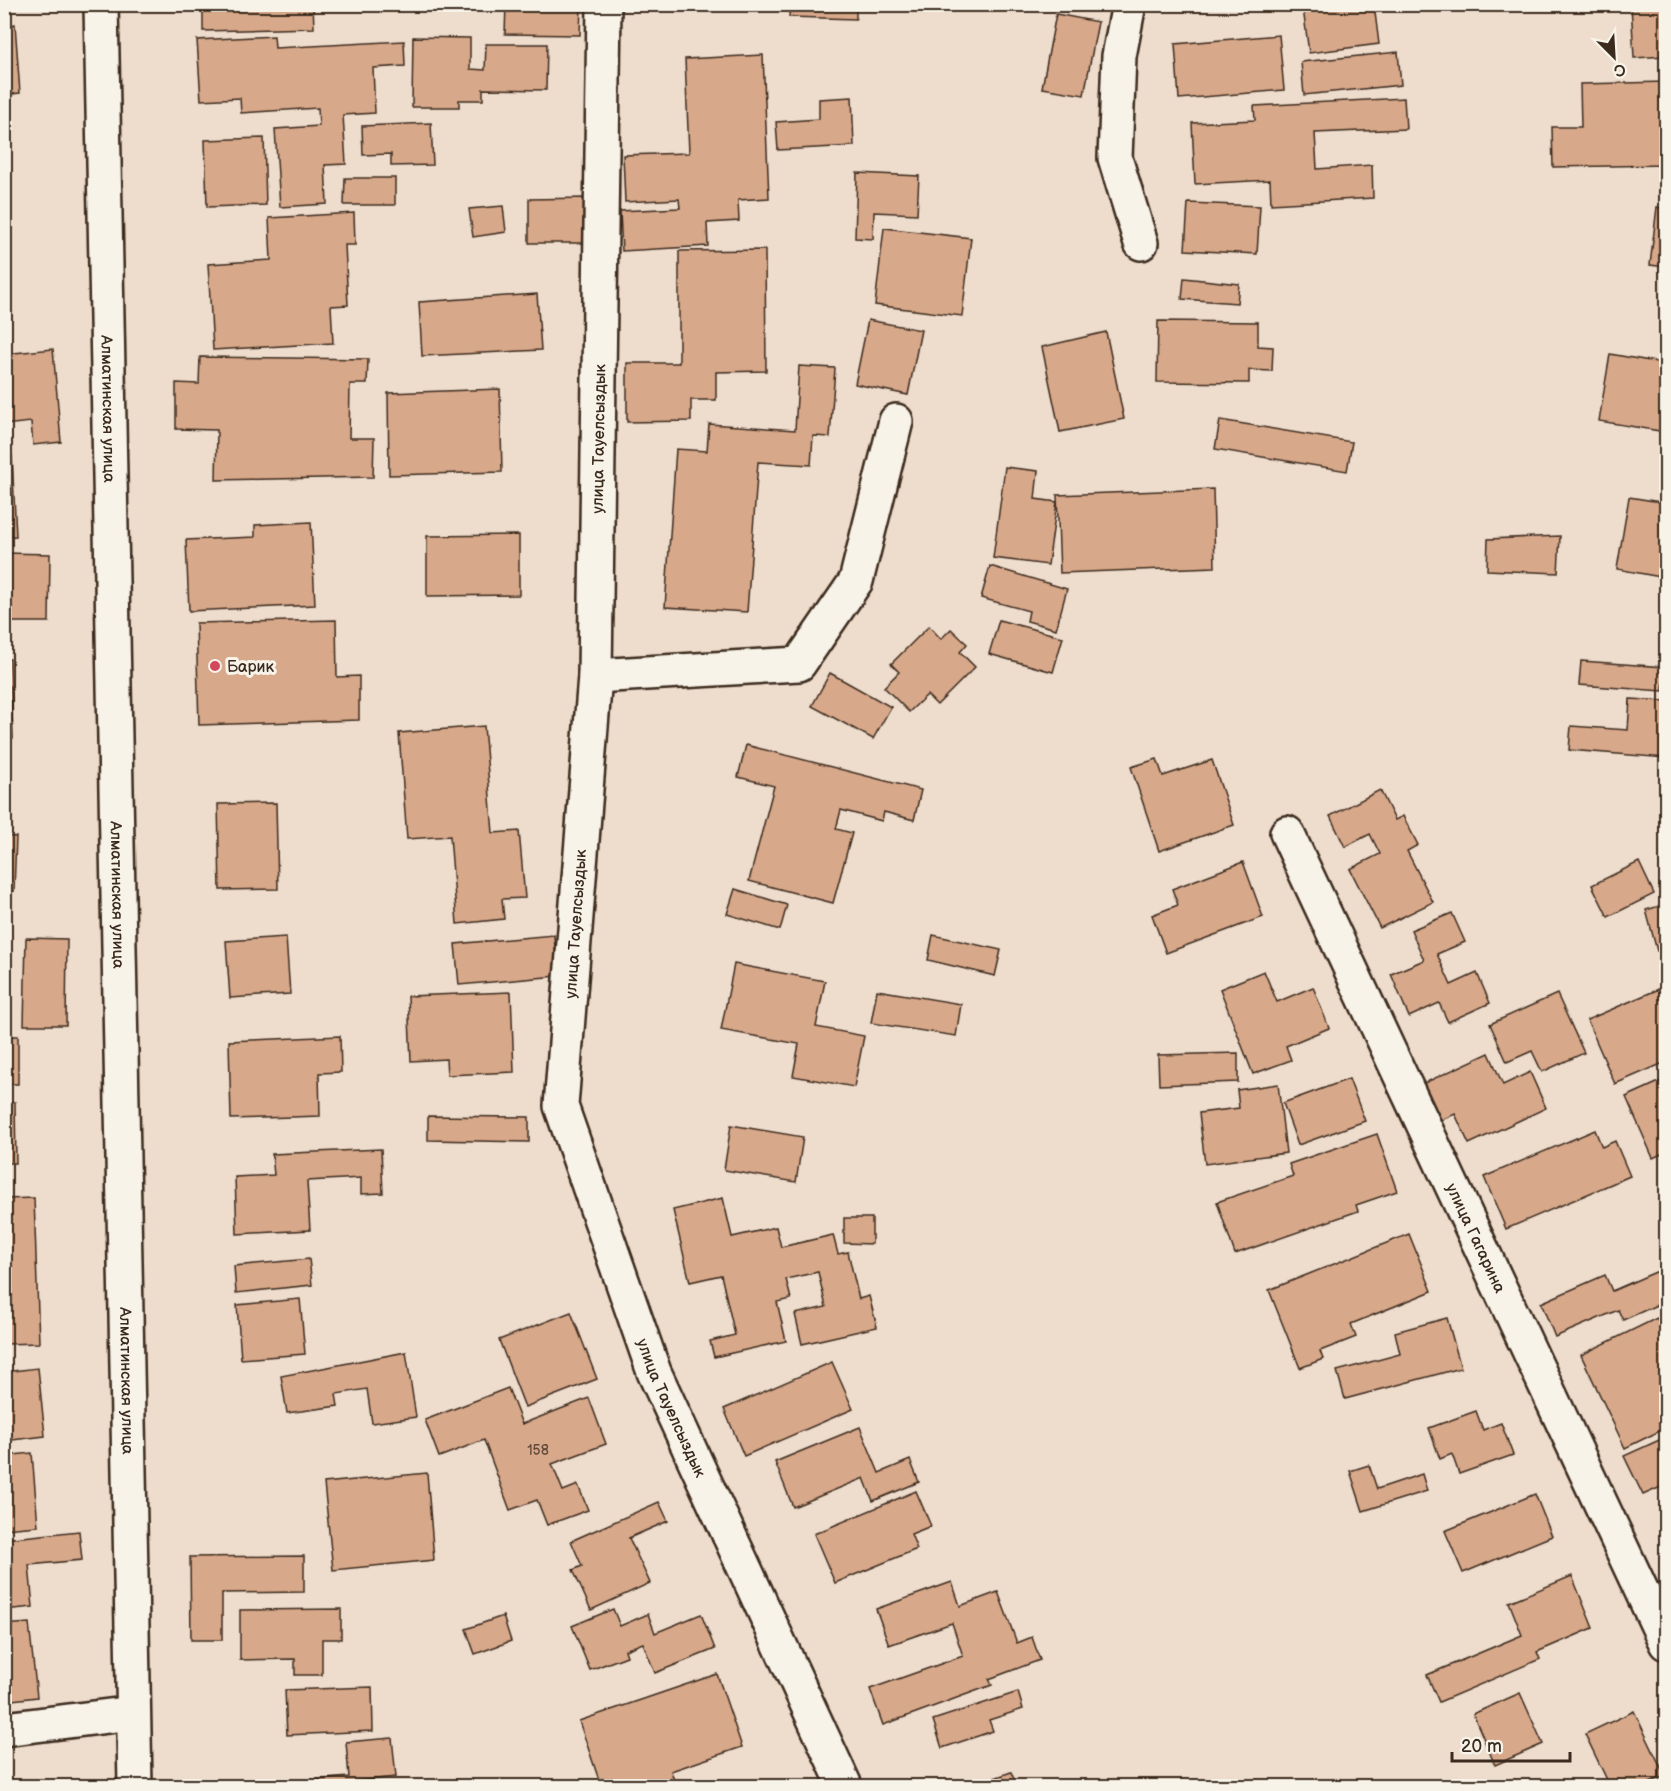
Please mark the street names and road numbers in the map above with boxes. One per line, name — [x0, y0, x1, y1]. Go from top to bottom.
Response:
street label: Алматинская улица — [96, 334, 118, 483]
street label: улица Тауелсыздык — [589, 364, 610, 514]
street label: Алматинская улица — [106, 820, 127, 969]
street label: улица Тауелсыздык — [562, 848, 591, 999]
street label: улица Гагарина — [1441, 1181, 1509, 1297]
street label: Алматинская улица — [115, 1306, 137, 1455]
street label: улица Тауелсыздык — [632, 1336, 709, 1481]

